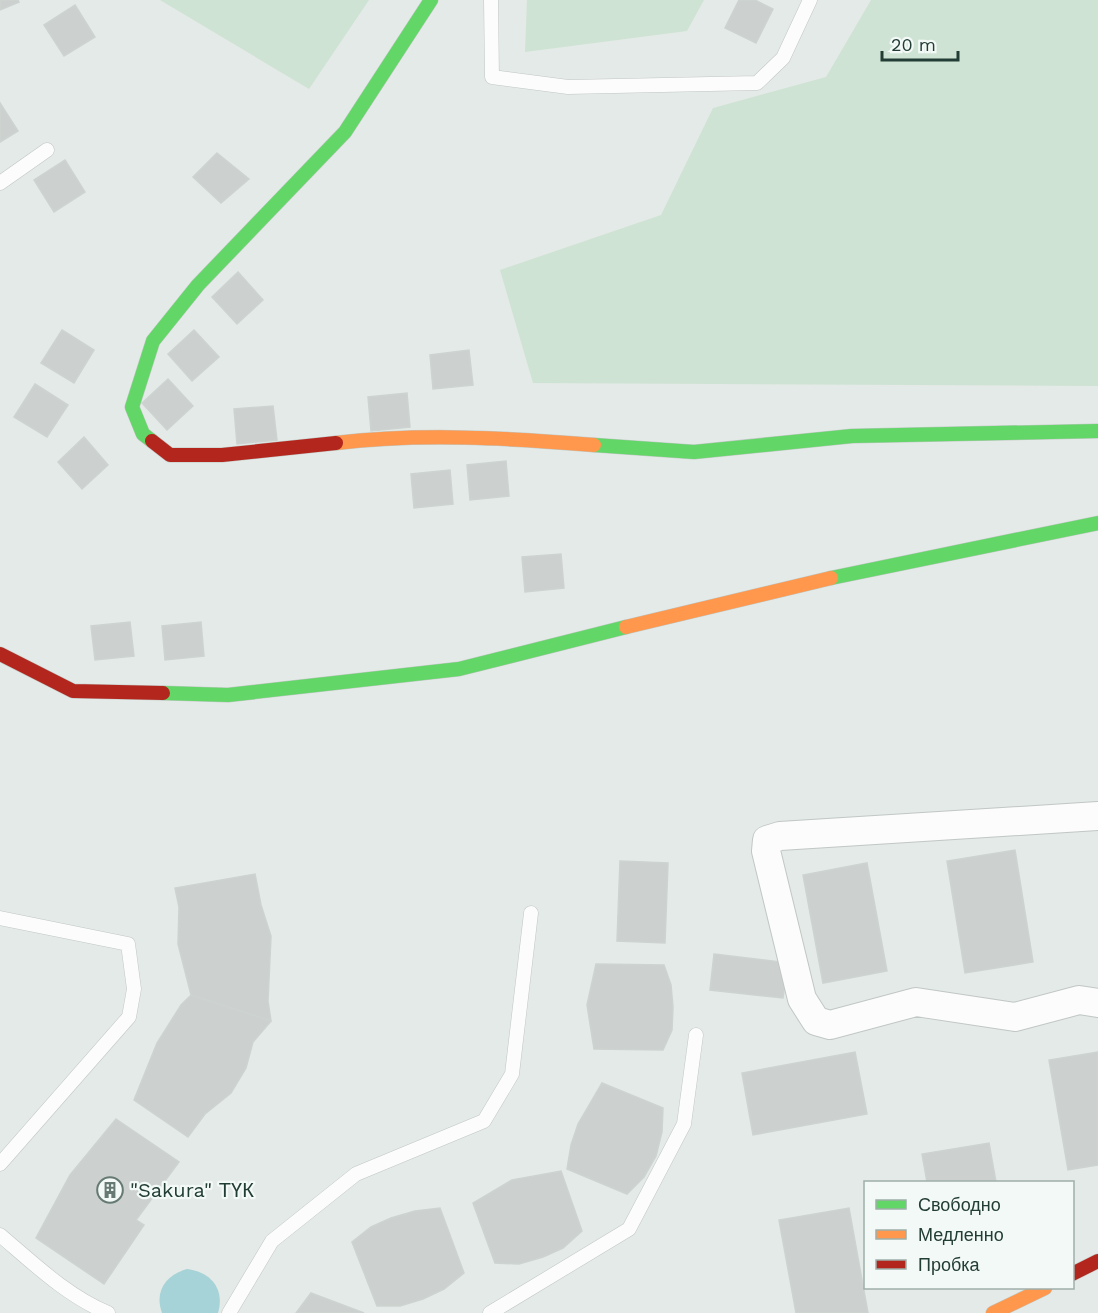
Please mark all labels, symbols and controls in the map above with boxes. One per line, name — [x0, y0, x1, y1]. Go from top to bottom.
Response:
scale bar — [882, 24, 958, 62]
text: 20 m — [891, 34, 936, 55]
building icon: "Sakura" ТҮК — [95, 1175, 125, 1205]
place label: "Sakura" ТҮК — [130, 1178, 254, 1202]
legend — [864, 1181, 1074, 1289]
text: Свободно — [918, 1194, 1001, 1215]
text: Медленно — [918, 1224, 1004, 1245]
text: Пробка — [918, 1254, 981, 1275]

